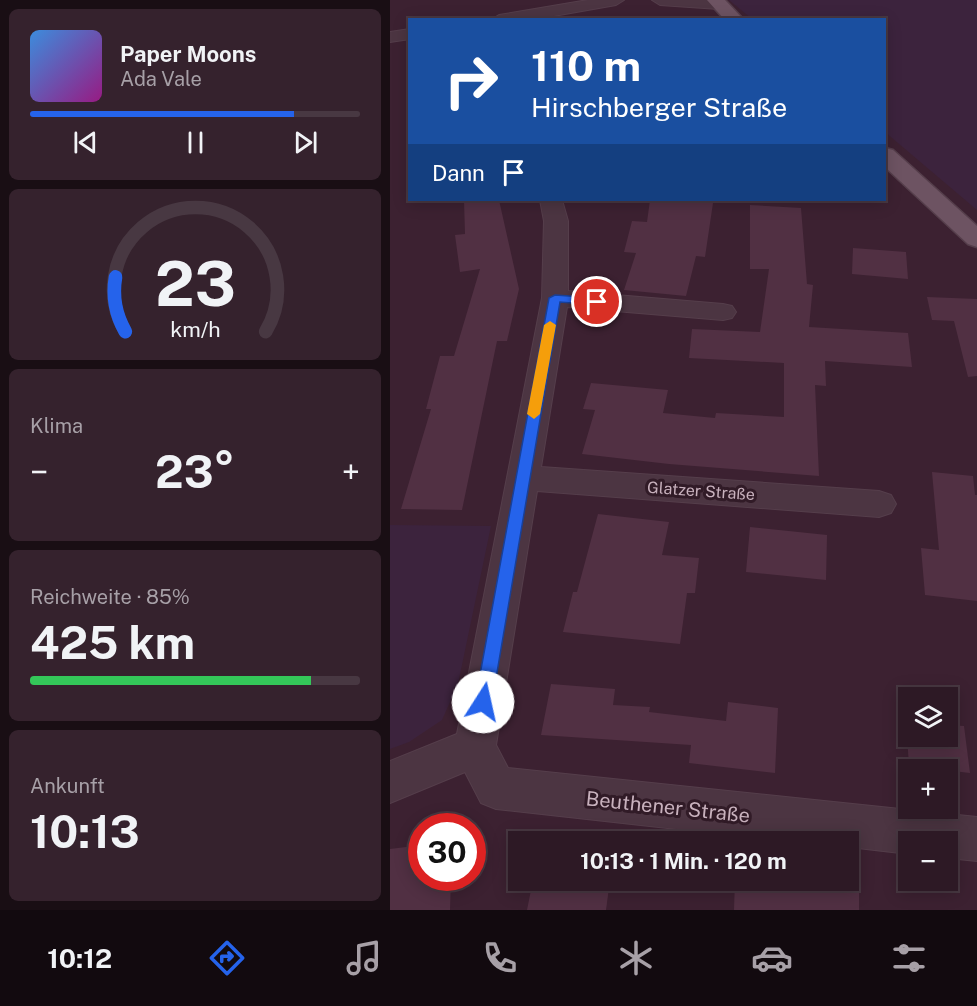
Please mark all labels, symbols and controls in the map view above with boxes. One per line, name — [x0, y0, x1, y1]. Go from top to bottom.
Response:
text: Paper Moons — [120, 41, 256, 67]
text: 110 m — [531, 41, 641, 90]
icon: right — [432, 42, 510, 120]
text: Ada Vale — [120, 67, 202, 91]
text: Hirschberger Straße — [531, 91, 787, 123]
icon: previous — [69, 126, 102, 159]
icon: pause — [179, 126, 212, 159]
icon: next — [289, 126, 322, 159]
icon: arrive — [497, 156, 530, 189]
text: Dann — [432, 160, 485, 186]
text: 23 — [154, 247, 236, 320]
pin — [571, 276, 622, 327]
icon: arrive — [580, 285, 613, 318]
text: km/h — [170, 317, 220, 342]
text: Klima — [30, 414, 83, 438]
text: 23° — [155, 445, 235, 498]
text: − — [30, 453, 48, 491]
text: + — [342, 453, 360, 491]
street label: Glatzer Straße — [646, 478, 756, 504]
text: Reichweite · 85% — [30, 585, 190, 609]
text: 425 km — [30, 616, 195, 669]
position arrow — [451, 670, 515, 734]
map controls — [898, 687, 958, 891]
button: layers — [898, 687, 958, 747]
button: + — [898, 759, 958, 819]
text: Ankunft — [30, 774, 105, 798]
street label: Beuthener Straße — [585, 786, 751, 828]
text: 10:13 — [30, 805, 140, 858]
speed limit sign: 30 — [408, 813, 486, 891]
button: − — [898, 831, 958, 891]
text: 10:13 · 1 Min. · 120 m — [580, 848, 787, 874]
icon: directions — [206, 937, 248, 979]
icon: music — [343, 937, 385, 979]
icon: phone — [479, 937, 521, 979]
icon: climate — [615, 937, 657, 979]
icon: car — [751, 937, 793, 979]
icon: filters — [888, 937, 930, 979]
text: 10:12 — [47, 942, 112, 974]

